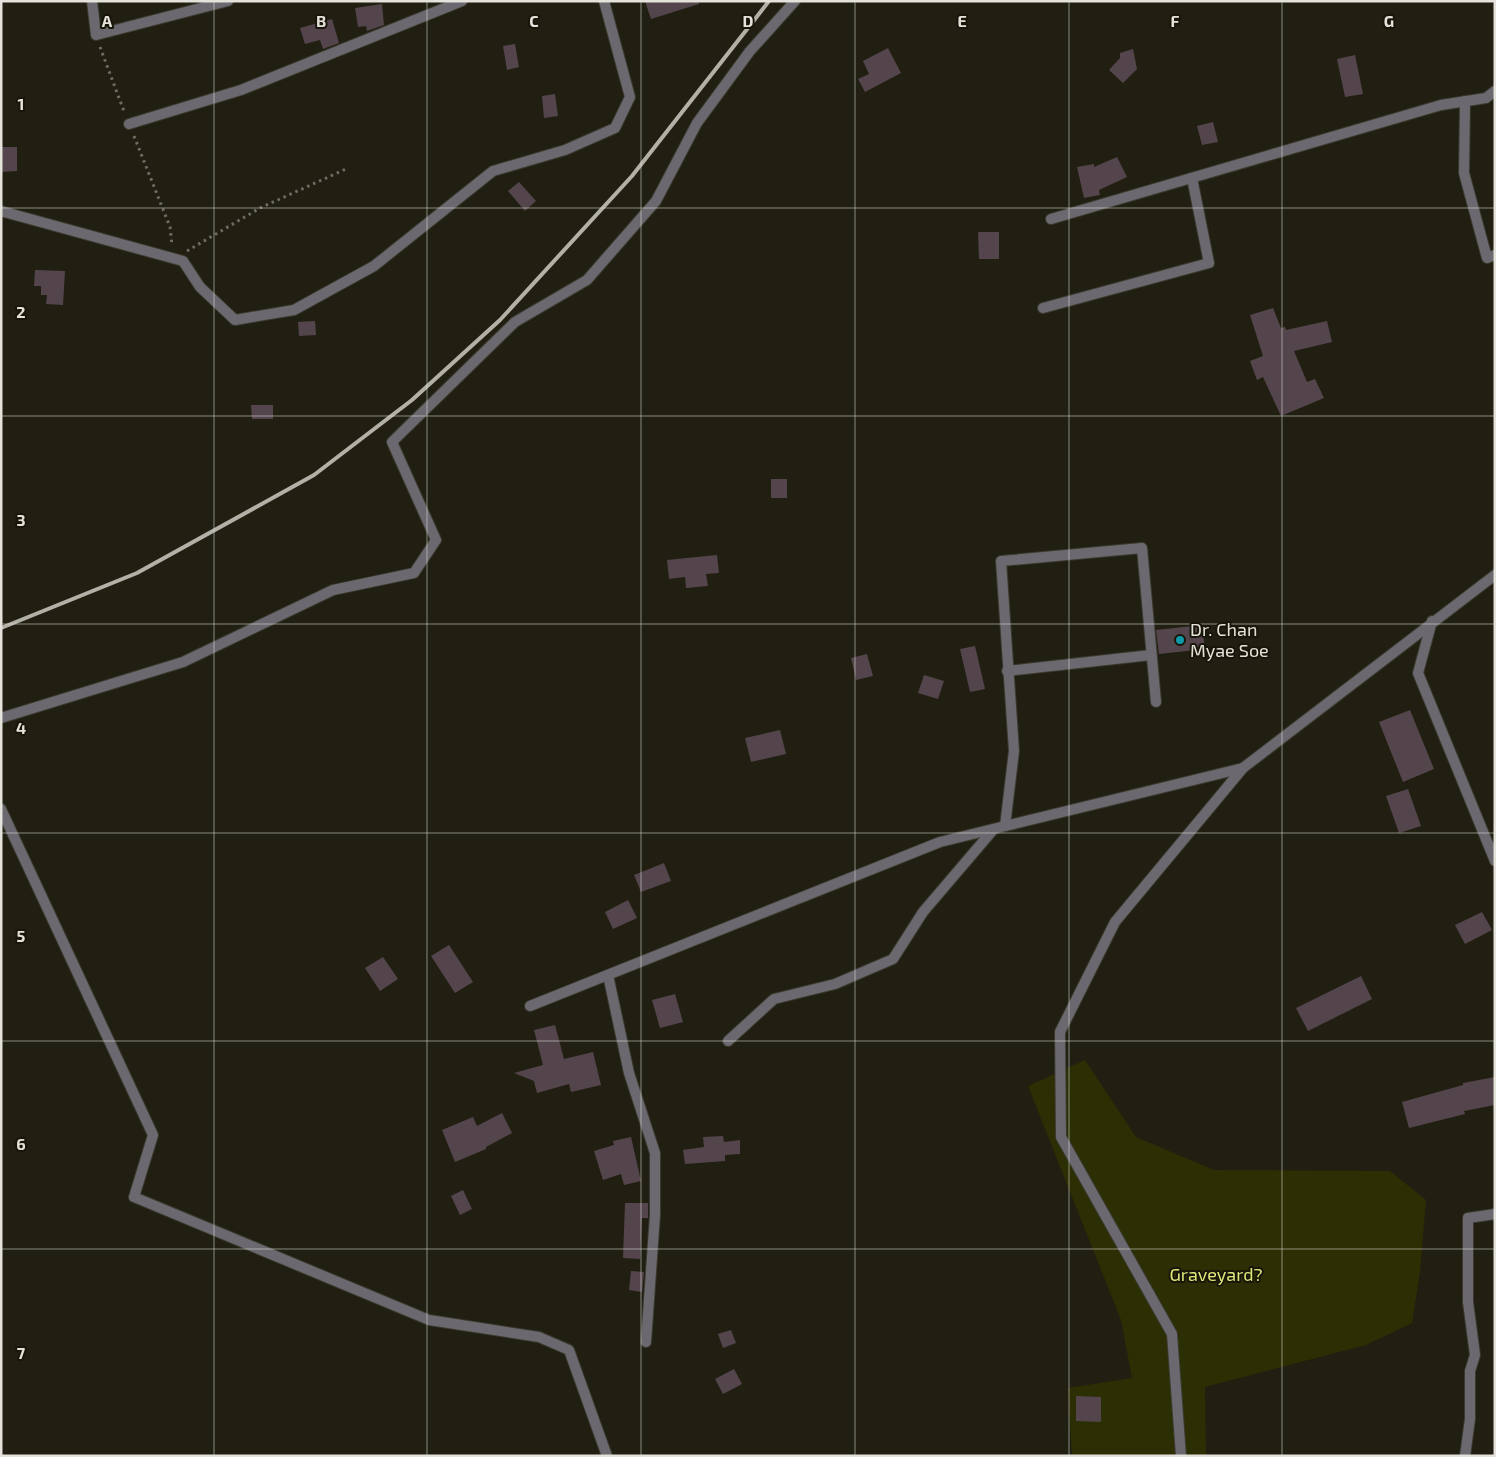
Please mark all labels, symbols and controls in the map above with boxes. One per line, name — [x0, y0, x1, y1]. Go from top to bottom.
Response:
text: A — [102, 11, 113, 30]
text: B — [316, 11, 326, 30]
text: C — [529, 11, 539, 30]
text: D — [743, 11, 754, 30]
text: E — [957, 11, 967, 30]
text: F — [1171, 11, 1180, 30]
text: G — [1384, 11, 1394, 30]
text: 1 — [18, 94, 24, 113]
text: 2 — [16, 302, 26, 321]
text: 3 — [16, 510, 26, 529]
place label: Dr. Chan Myae Soe — [1190, 618, 1269, 661]
marker: Dr. Chan Myae Soe — [1174, 634, 1186, 646]
text: 4 — [16, 718, 26, 737]
text: 5 — [17, 926, 26, 945]
text: 6 — [16, 1134, 26, 1153]
park label: Graveyard? — [1169, 1263, 1263, 1285]
text: 7 — [17, 1343, 26, 1362]

